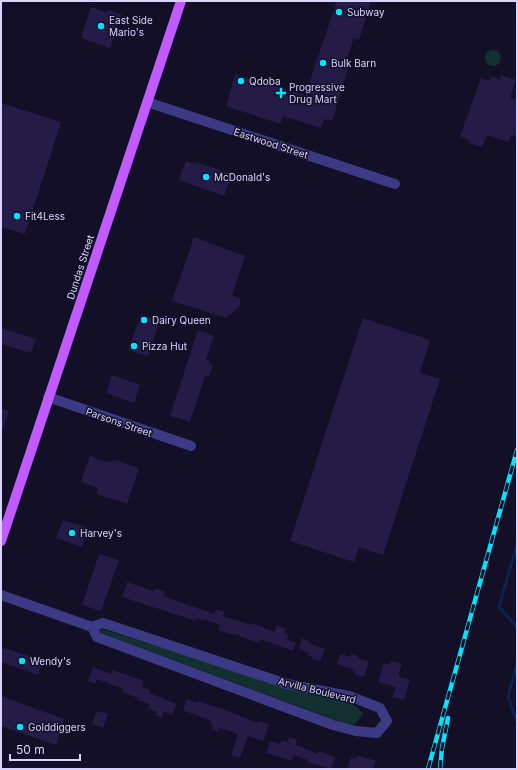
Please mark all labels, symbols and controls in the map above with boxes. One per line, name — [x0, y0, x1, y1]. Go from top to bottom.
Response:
place label: Subway — [347, 6, 385, 18]
marker: Subway — [334, 7, 344, 17]
place label: East Side Mario's — [109, 14, 153, 38]
marker: East Side Mario's — [96, 21, 106, 31]
place label: Bulk Barn — [331, 57, 376, 69]
marker: Bulk Barn — [318, 58, 328, 68]
place label: Qdoba — [249, 75, 281, 87]
marker: Qdoba — [236, 76, 246, 86]
place label: Progressive Drug Mart — [289, 81, 345, 105]
marker: Progressive Drug Mart — [276, 88, 286, 98]
street label: Eastwood Street — [232, 125, 310, 161]
place label: McDonald's — [214, 171, 270, 183]
marker: McDonald's — [201, 172, 211, 182]
place label: Fit4Less — [25, 210, 65, 222]
marker: Fit4Less — [12, 211, 22, 221]
street label: Dundas Street — [64, 233, 96, 301]
place label: Dairy Queen — [152, 314, 211, 326]
marker: Dairy Queen — [139, 315, 149, 325]
place label: Pizza Hut — [142, 340, 188, 352]
marker: Pizza Hut — [129, 341, 139, 351]
street label: Parsons Street — [84, 405, 154, 439]
place label: Harvey's — [80, 527, 122, 539]
marker: Harvey's — [67, 528, 77, 538]
place label: Wendy's — [30, 655, 71, 667]
marker: Wendy's — [17, 656, 27, 666]
street label: Arvilla Boulevard — [277, 675, 357, 705]
place label: Golddiggers — [28, 721, 86, 733]
marker: Golddiggers — [15, 722, 25, 732]
scale bar — [10, 736, 80, 762]
text: 50 m — [16, 742, 45, 757]

